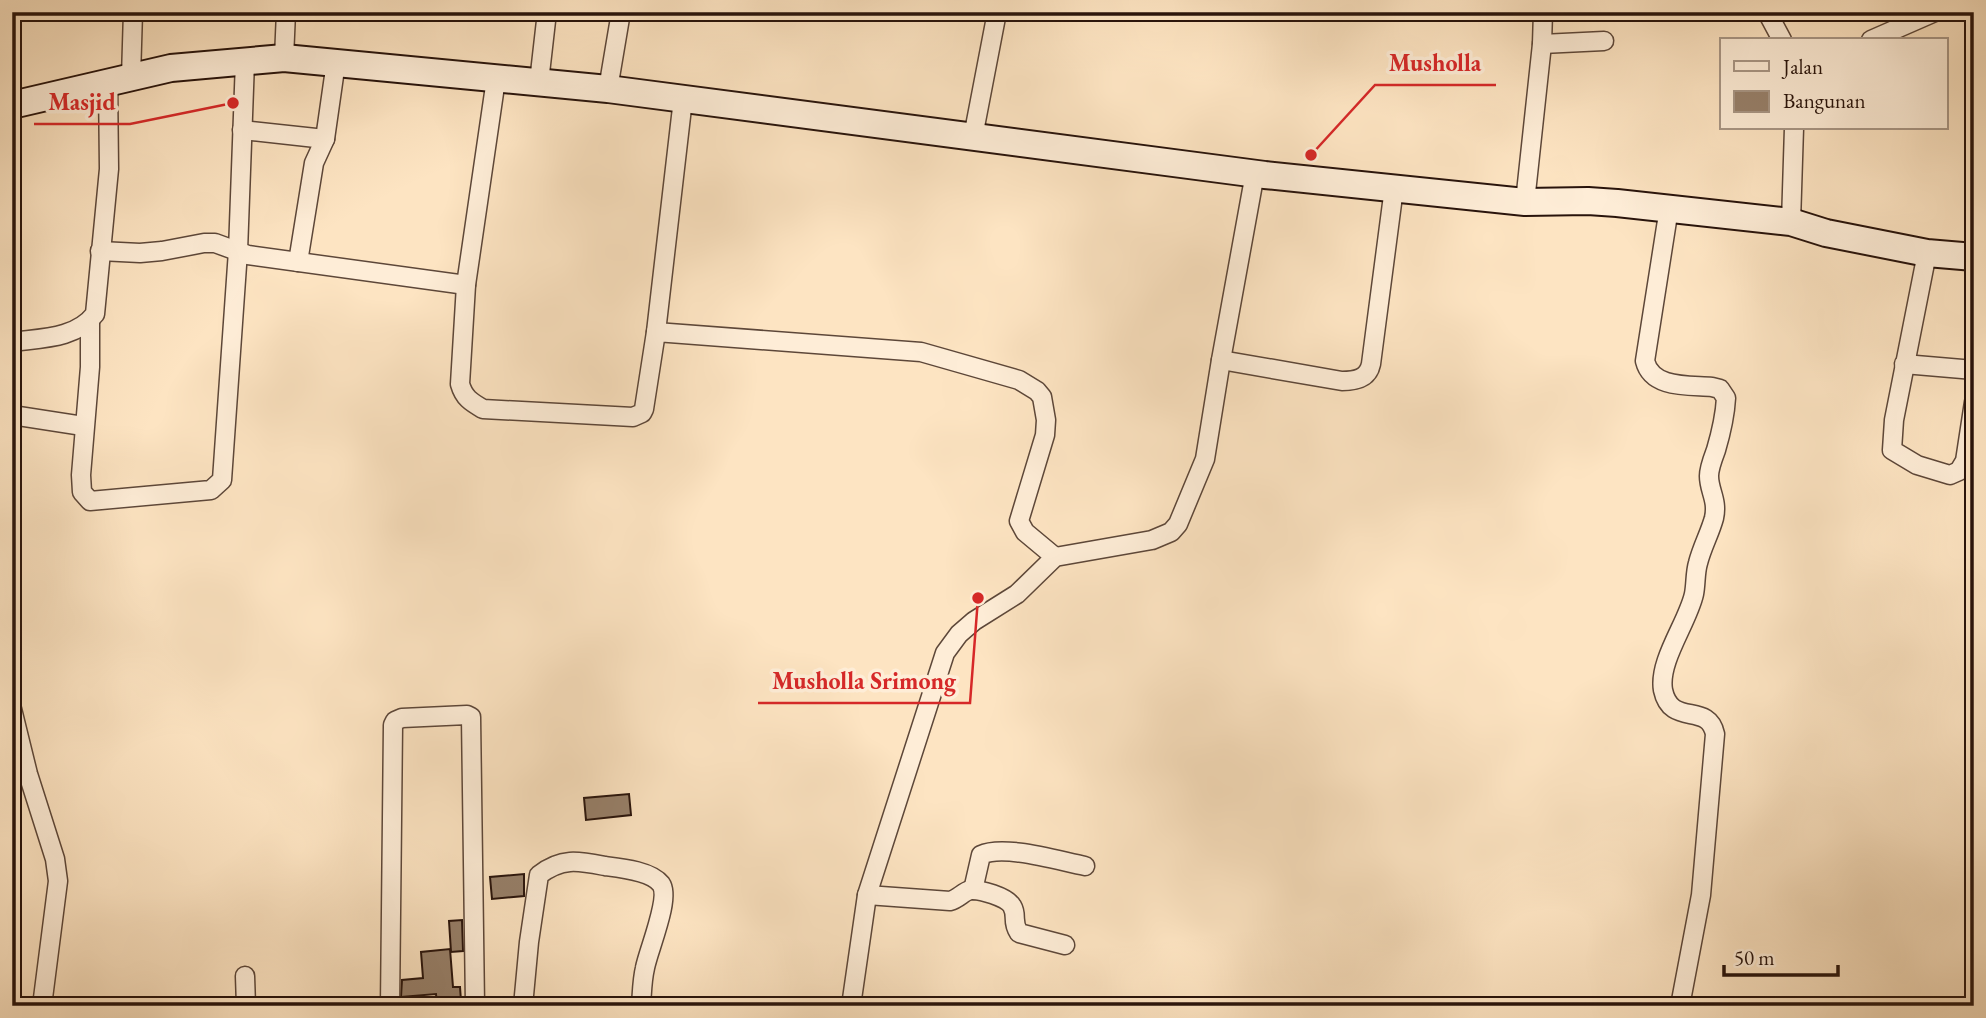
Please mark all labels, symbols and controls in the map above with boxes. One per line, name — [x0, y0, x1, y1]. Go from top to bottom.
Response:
legend — [1720, 38, 1948, 130]
callout: Musholla — [1375, 40, 1496, 85]
text: Musholla — [1389, 47, 1482, 78]
text: Jalan — [1781, 53, 1823, 80]
callout: Masjid — [34, 79, 130, 124]
text: Masjid — [48, 86, 116, 118]
text: Bangunan — [1783, 87, 1866, 114]
callout: Musholla Srimong — [758, 658, 970, 703]
text: Musholla Srimong — [772, 665, 957, 697]
scale bar — [1724, 934, 1837, 978]
text: 50 m — [1734, 944, 1775, 971]

